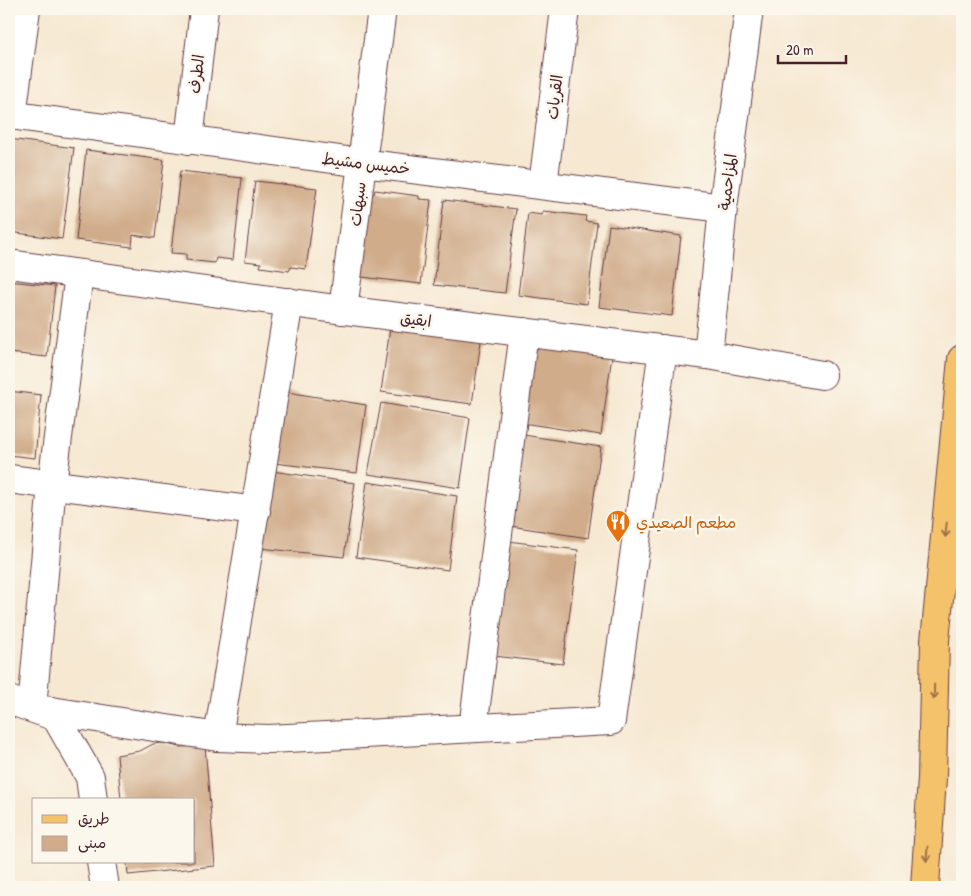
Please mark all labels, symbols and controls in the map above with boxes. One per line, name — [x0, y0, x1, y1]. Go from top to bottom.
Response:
scale bar — [778, 32, 846, 64]
text: 20 m — [786, 39, 813, 60]
street label: الطرف — [183, 53, 209, 95]
street label: القريات — [540, 73, 568, 121]
street label: خميس مشيط — [320, 147, 412, 179]
street label: المزاحمية — [713, 152, 741, 212]
street label: سبهات — [343, 180, 371, 228]
street label: ابقيق — [399, 306, 433, 332]
restaurant icon: مطعم الصعيدي — [605, 509, 631, 543]
place label: مطعم الصعيدي — [636, 511, 736, 535]
one-way arrow — [941, 521, 951, 537]
one-way arrow — [929, 683, 939, 699]
legend — [32, 798, 195, 864]
text: طريق — [78, 808, 110, 829]
text: مبنى — [78, 832, 106, 853]
one-way arrow — [922, 846, 931, 862]

